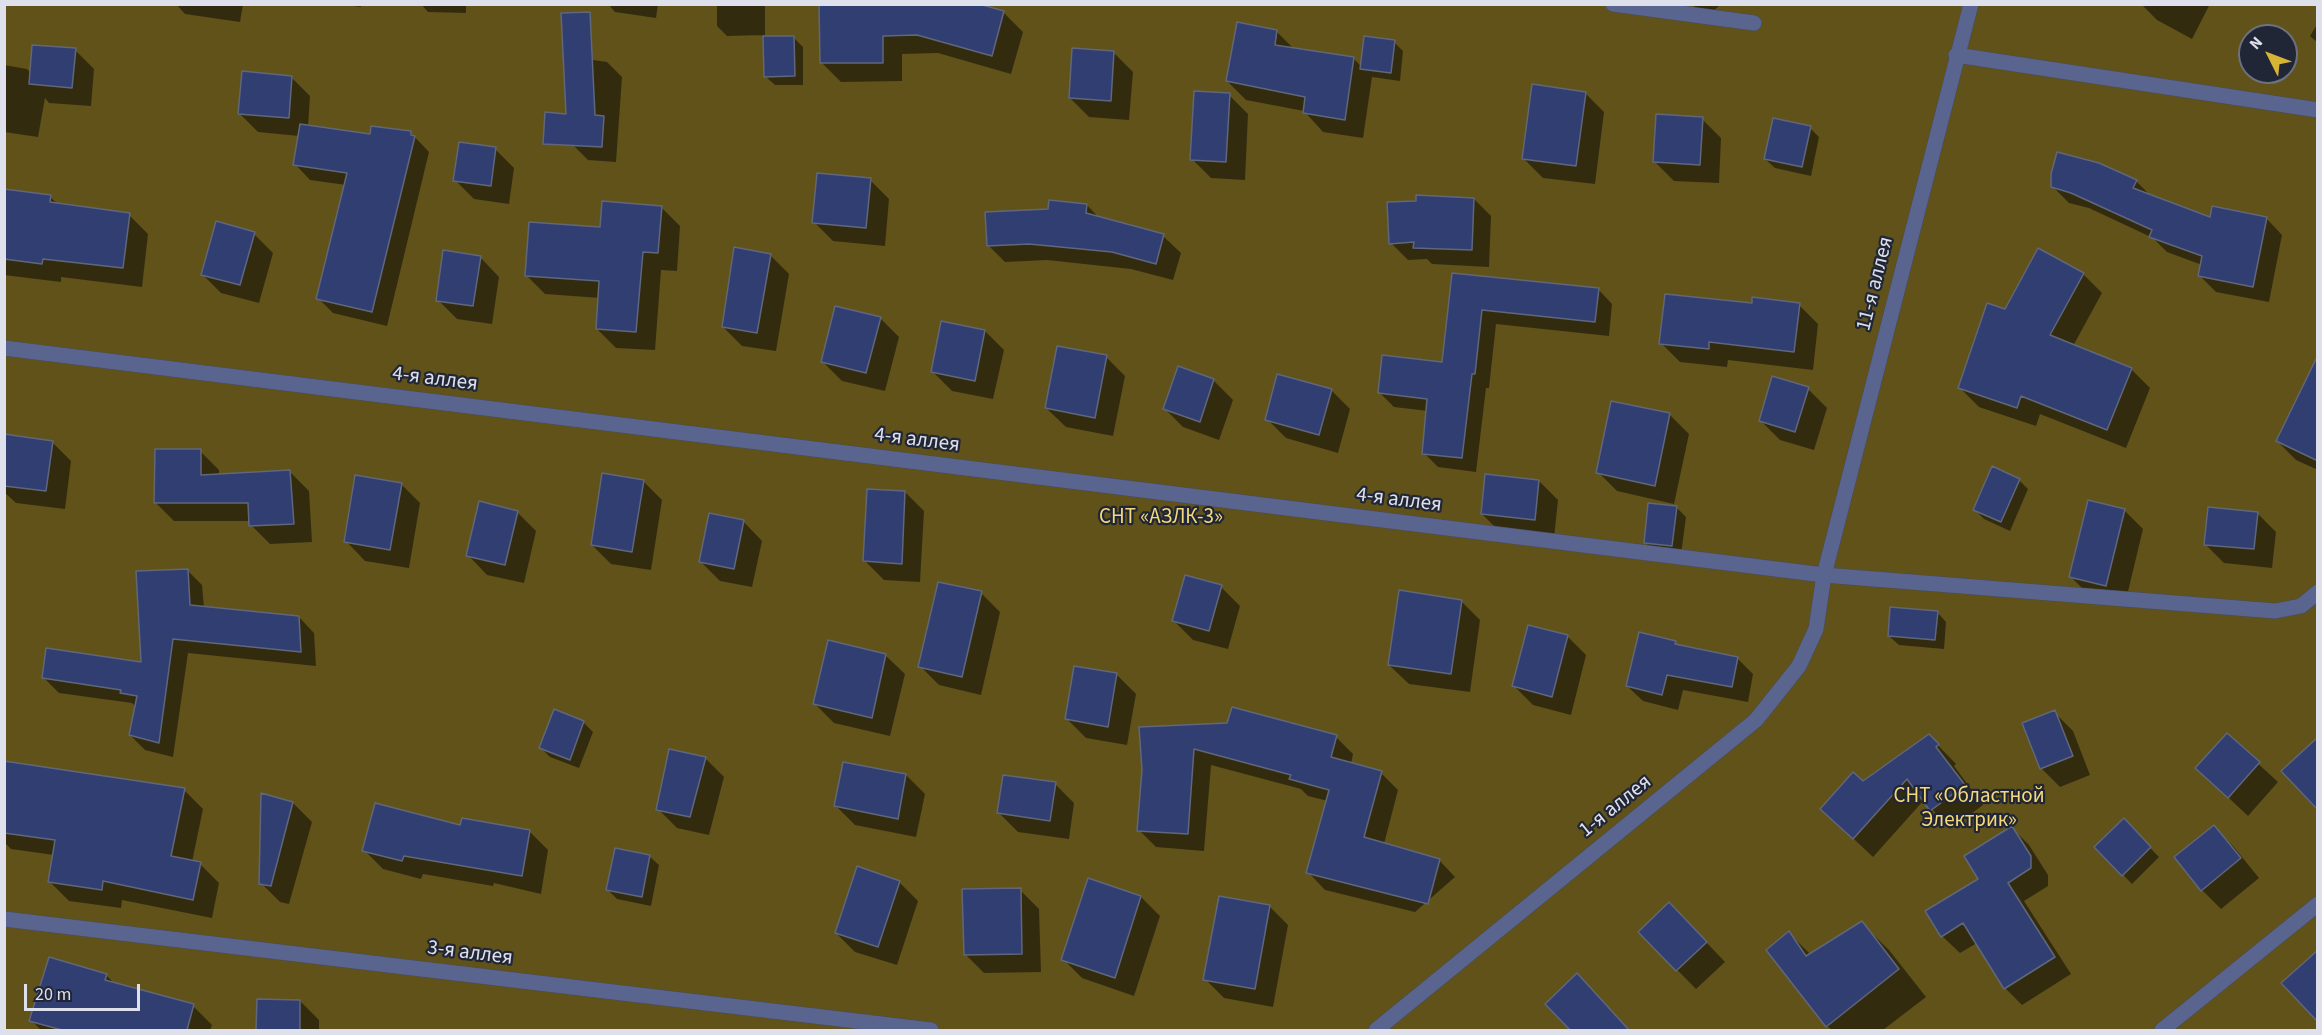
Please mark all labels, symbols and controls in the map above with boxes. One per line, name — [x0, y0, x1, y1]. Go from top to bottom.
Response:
north arrow — [2238, 24, 2298, 84]
text: N — [2244, 32, 2268, 55]
street label: 11-я аллея — [1852, 234, 1900, 334]
street label: 4-я аллея — [391, 362, 479, 398]
street label: 4-я аллея — [873, 423, 961, 459]
street label: 4-я аллея — [1355, 483, 1443, 519]
park label: СНТ «АЗЛК-3» — [1099, 505, 1223, 531]
street label: 1-я аллея — [1575, 770, 1657, 844]
park label: СНТ «Областной Электрик» — [1893, 784, 2045, 834]
street label: 3-я аллея — [426, 936, 514, 972]
scale bar — [27, 972, 142, 1010]
text: 20 m — [35, 982, 71, 1007]

